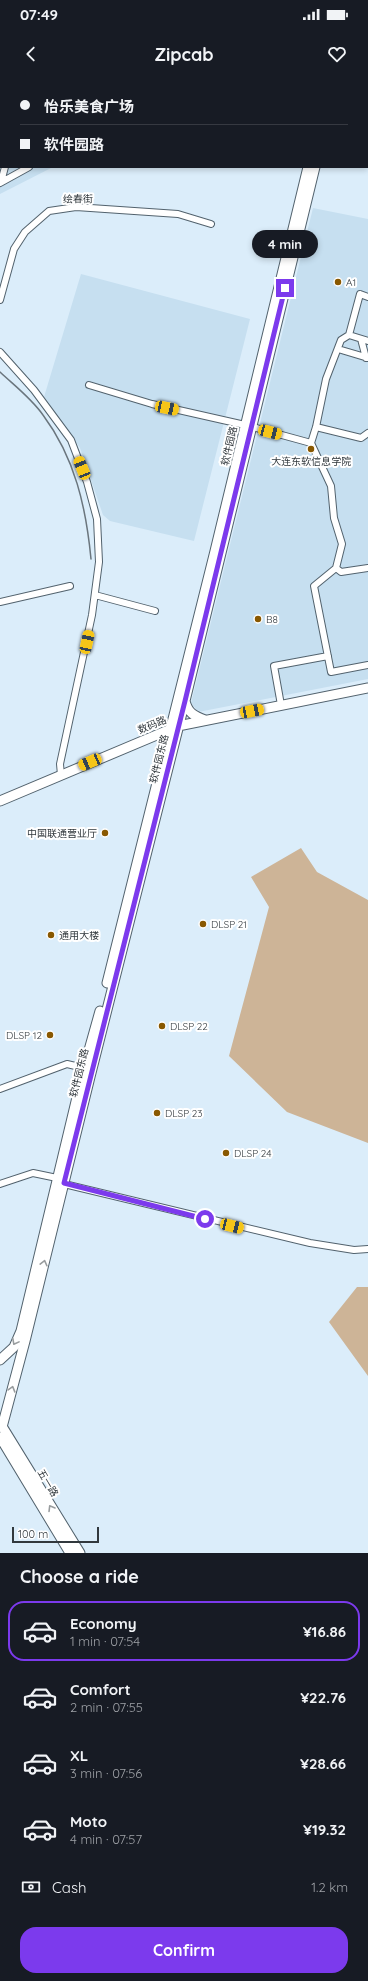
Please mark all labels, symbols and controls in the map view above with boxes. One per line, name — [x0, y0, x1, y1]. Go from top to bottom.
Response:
text: 07:49 — [20, 5, 58, 24]
icon: back — [20, 43, 42, 65]
text: Zipcab — [154, 43, 214, 66]
icon: heart — [326, 43, 348, 65]
text: 怡乐美食广场 — [44, 97, 134, 116]
text: 软件园路 — [44, 135, 104, 154]
street label: 绘春街 — [63, 192, 93, 206]
callout: 4 min — [252, 230, 318, 258]
text: 4 min — [268, 236, 302, 252]
place label: A1 — [346, 276, 356, 289]
marker: A1 — [333, 277, 343, 287]
route end — [276, 279, 294, 297]
car — [154, 400, 180, 416]
car — [257, 423, 283, 441]
street label: 软件园路 — [218, 425, 240, 467]
marker: 大连东软信息学院 — [306, 444, 316, 454]
car — [72, 455, 92, 481]
place label: 大连东软信息学院 — [271, 455, 351, 468]
place label: B8 — [266, 613, 278, 626]
marker: B8 — [253, 614, 263, 624]
car — [79, 629, 95, 655]
car — [239, 703, 265, 719]
street label: 数码路 — [136, 713, 168, 737]
street label: 软件园东路 — [147, 733, 171, 785]
car — [77, 752, 103, 772]
place label: 中国联通营业厅 — [27, 827, 97, 840]
marker: 中国联通营业厅 — [100, 828, 110, 838]
place label: DLSP 21 — [211, 918, 247, 931]
marker: DLSP 21 — [198, 919, 208, 929]
place label: 通用大楼 — [59, 929, 99, 942]
marker: 通用大楼 — [46, 930, 56, 940]
place label: DLSP 22 — [170, 1020, 208, 1033]
marker: DLSP 22 — [157, 1021, 167, 1031]
place label: DLSP 12 — [6, 1029, 42, 1042]
marker: DLSP 12 — [45, 1030, 55, 1040]
street label: 软件园东路 — [67, 1047, 91, 1099]
place label: DLSP 23 — [165, 1107, 203, 1120]
marker: DLSP 23 — [152, 1108, 162, 1118]
place label: DLSP 24 — [234, 1147, 271, 1160]
marker: DLSP 24 — [221, 1148, 231, 1158]
route start — [196, 1210, 214, 1228]
car — [219, 1217, 245, 1235]
one-way arrow — [40, 1260, 48, 1266]
one-way arrow — [13, 1338, 20, 1346]
one-way arrow — [7, 1385, 16, 1392]
street label: 五一路 — [35, 1467, 61, 1499]
one-way arrow — [48, 1505, 56, 1512]
scale bar — [12, 1525, 99, 1544]
text: 100 m — [18, 1527, 48, 1541]
text: Choose a ride — [20, 1565, 139, 1588]
icon: car — [22, 1613, 58, 1649]
text: Economy — [70, 1614, 137, 1633]
text: ¥16.86 — [303, 1622, 346, 1641]
text: 1 min · 07:54 — [70, 1633, 140, 1649]
icon: car — [22, 1679, 58, 1715]
text: Comfort — [70, 1680, 131, 1699]
text: ¥22.76 — [300, 1688, 346, 1707]
text: 2 min · 07:55 — [70, 1699, 143, 1715]
icon: car — [22, 1745, 58, 1781]
text: XL — [70, 1746, 88, 1765]
text: ¥28.66 — [300, 1754, 346, 1773]
text: 3 min · 07:56 — [70, 1765, 142, 1781]
icon: car — [22, 1811, 58, 1847]
text: Moto — [70, 1812, 107, 1831]
text: ¥19.32 — [303, 1820, 346, 1839]
text: 4 min · 07:57 — [70, 1831, 142, 1847]
icon: cash — [20, 1876, 42, 1898]
text: Cash — [52, 1878, 86, 1897]
text: 1.2 km — [311, 1879, 348, 1895]
button: Confirm — [20, 1927, 348, 1973]

